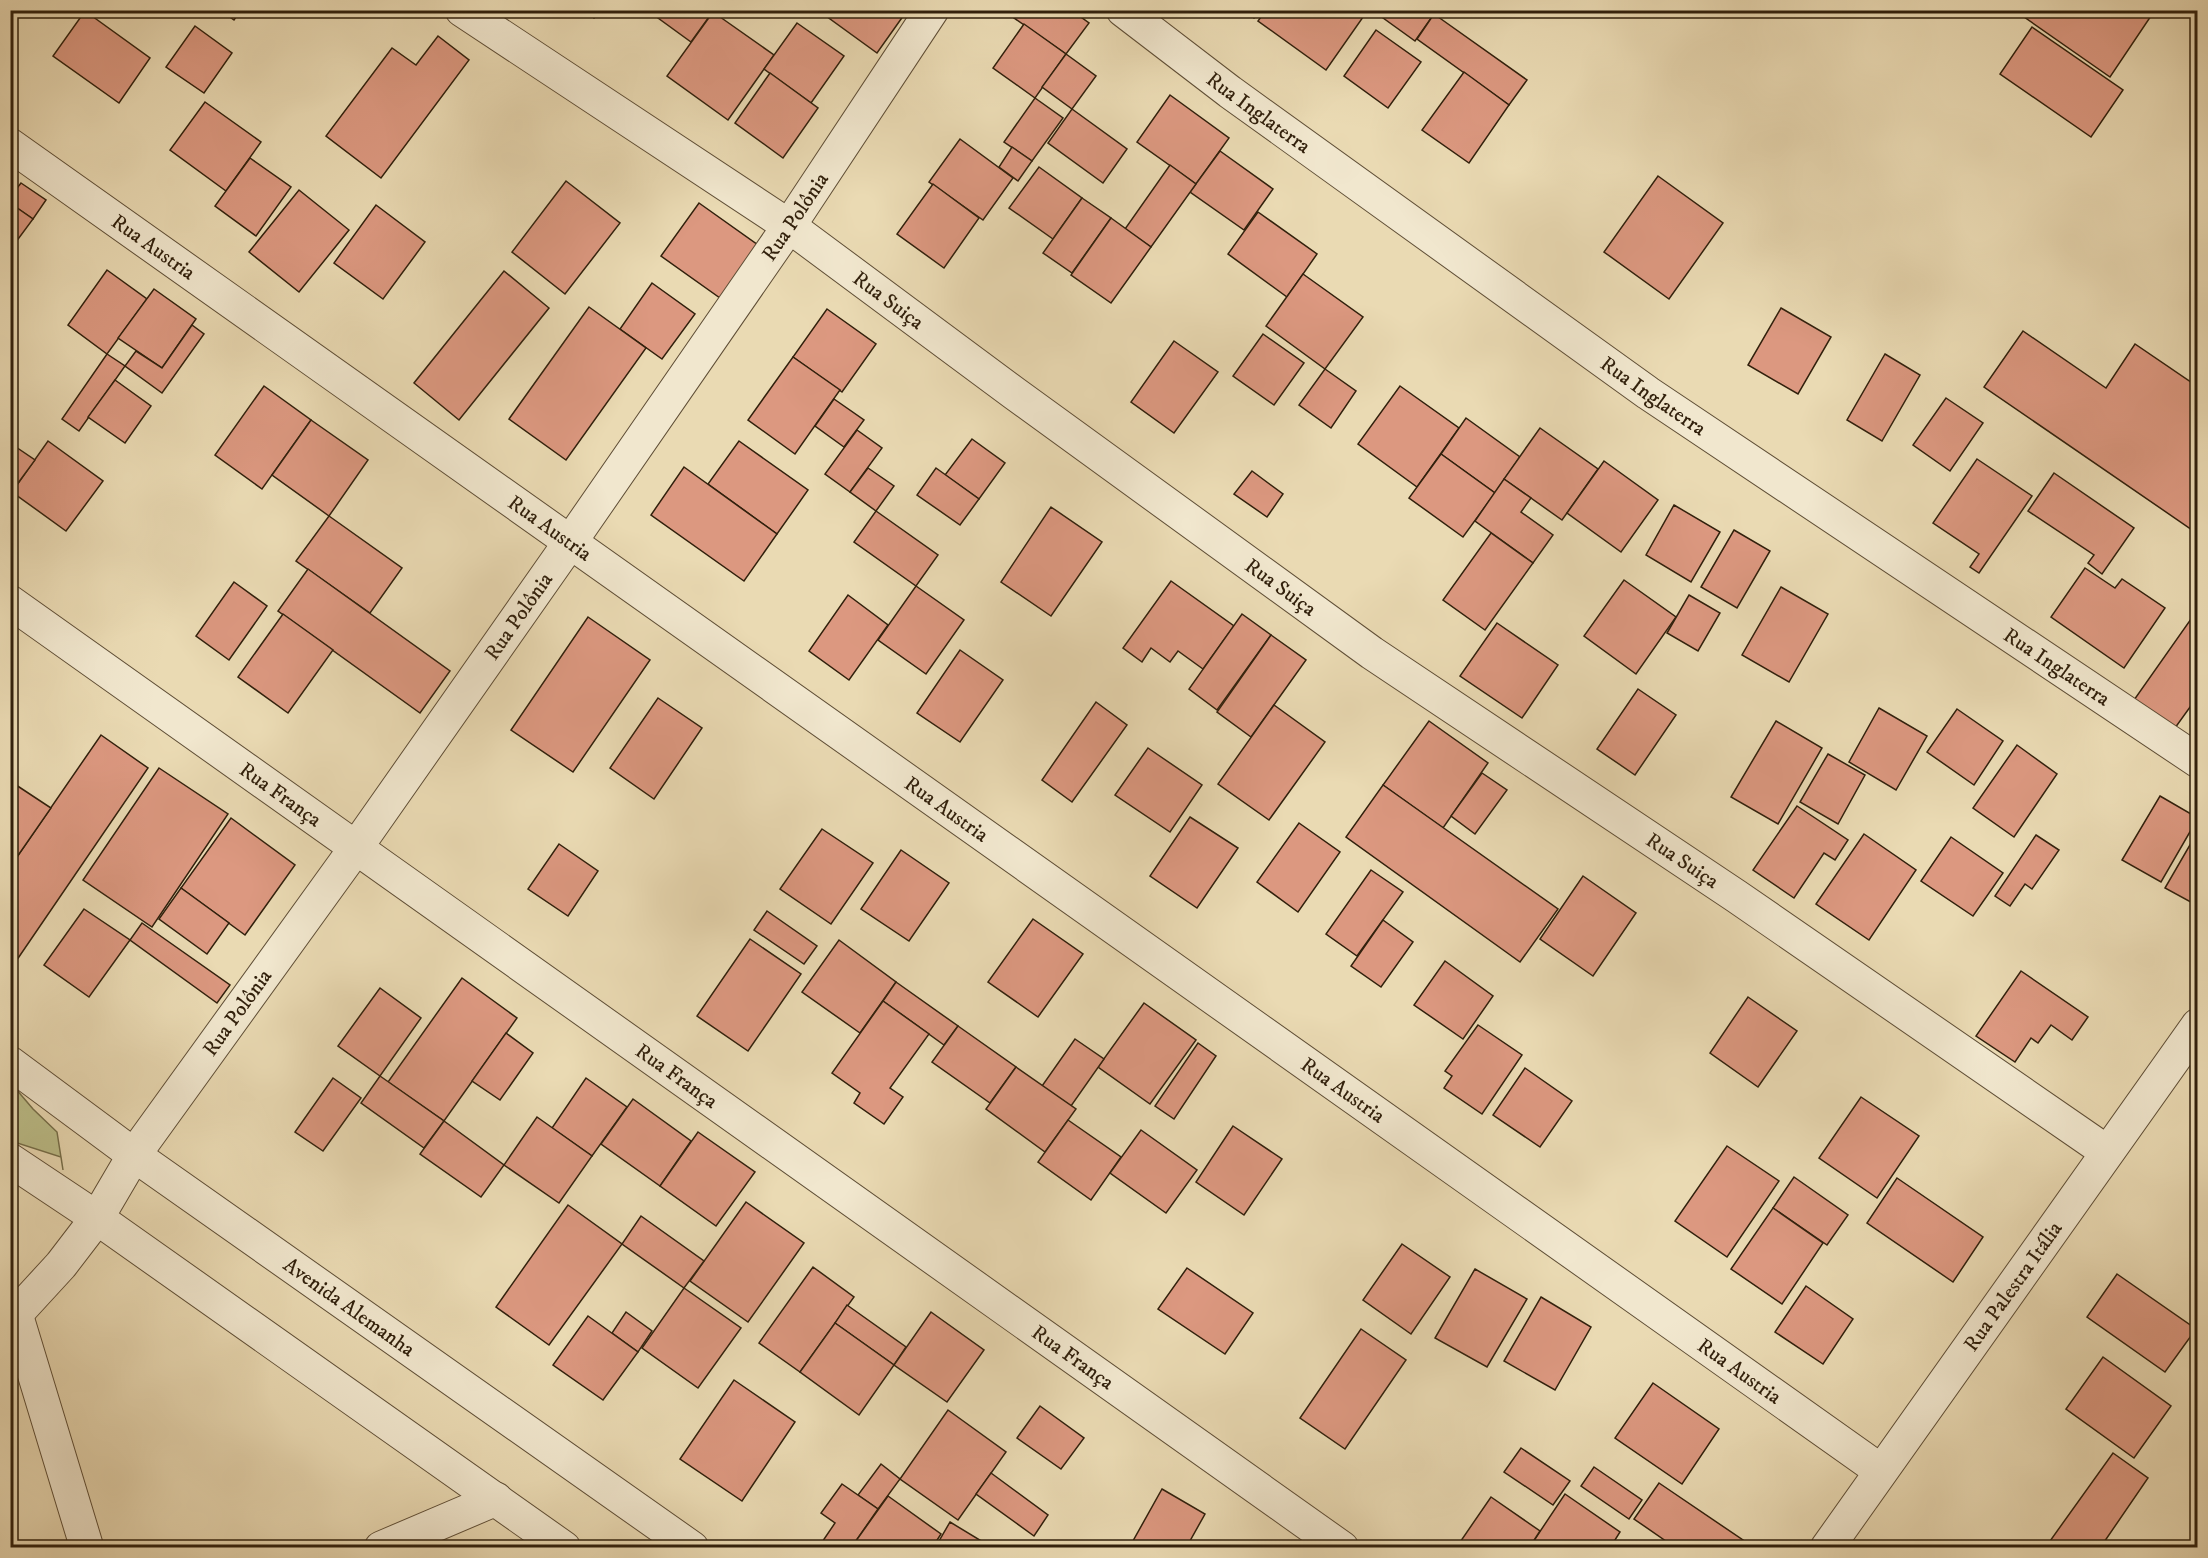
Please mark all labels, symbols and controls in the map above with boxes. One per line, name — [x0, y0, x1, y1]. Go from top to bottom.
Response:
street label: Rua Inglaterra — [1201, 67, 1315, 160]
street label: Rua Polônia — [757, 168, 835, 266]
street label: Rua Austria — [106, 209, 200, 286]
street label: Rua Suiça — [847, 266, 929, 336]
street label: Rua Inglaterra — [1595, 351, 1711, 442]
street label: Rua Austria — [502, 490, 597, 567]
street label: Rua Suiça — [1239, 553, 1321, 622]
street label: Rua Polônia — [479, 568, 559, 666]
street label: Rua Inglaterra — [1998, 623, 2115, 712]
street label: Rua França — [234, 757, 326, 833]
street label: Rua Austria — [899, 771, 993, 848]
street label: Rua Suiça — [1641, 828, 1723, 895]
street label: Rua Polônia — [198, 964, 278, 1062]
street label: Rua França — [630, 1038, 723, 1115]
street label: Rua Austria — [1295, 1052, 1390, 1129]
street label: Rua Palestra Itália — [1959, 1217, 2069, 1357]
street label: Avenida Alemanha — [278, 1252, 420, 1363]
street label: Rua França — [1026, 1320, 1119, 1396]
street label: Rua Austria — [1692, 1333, 1786, 1410]

